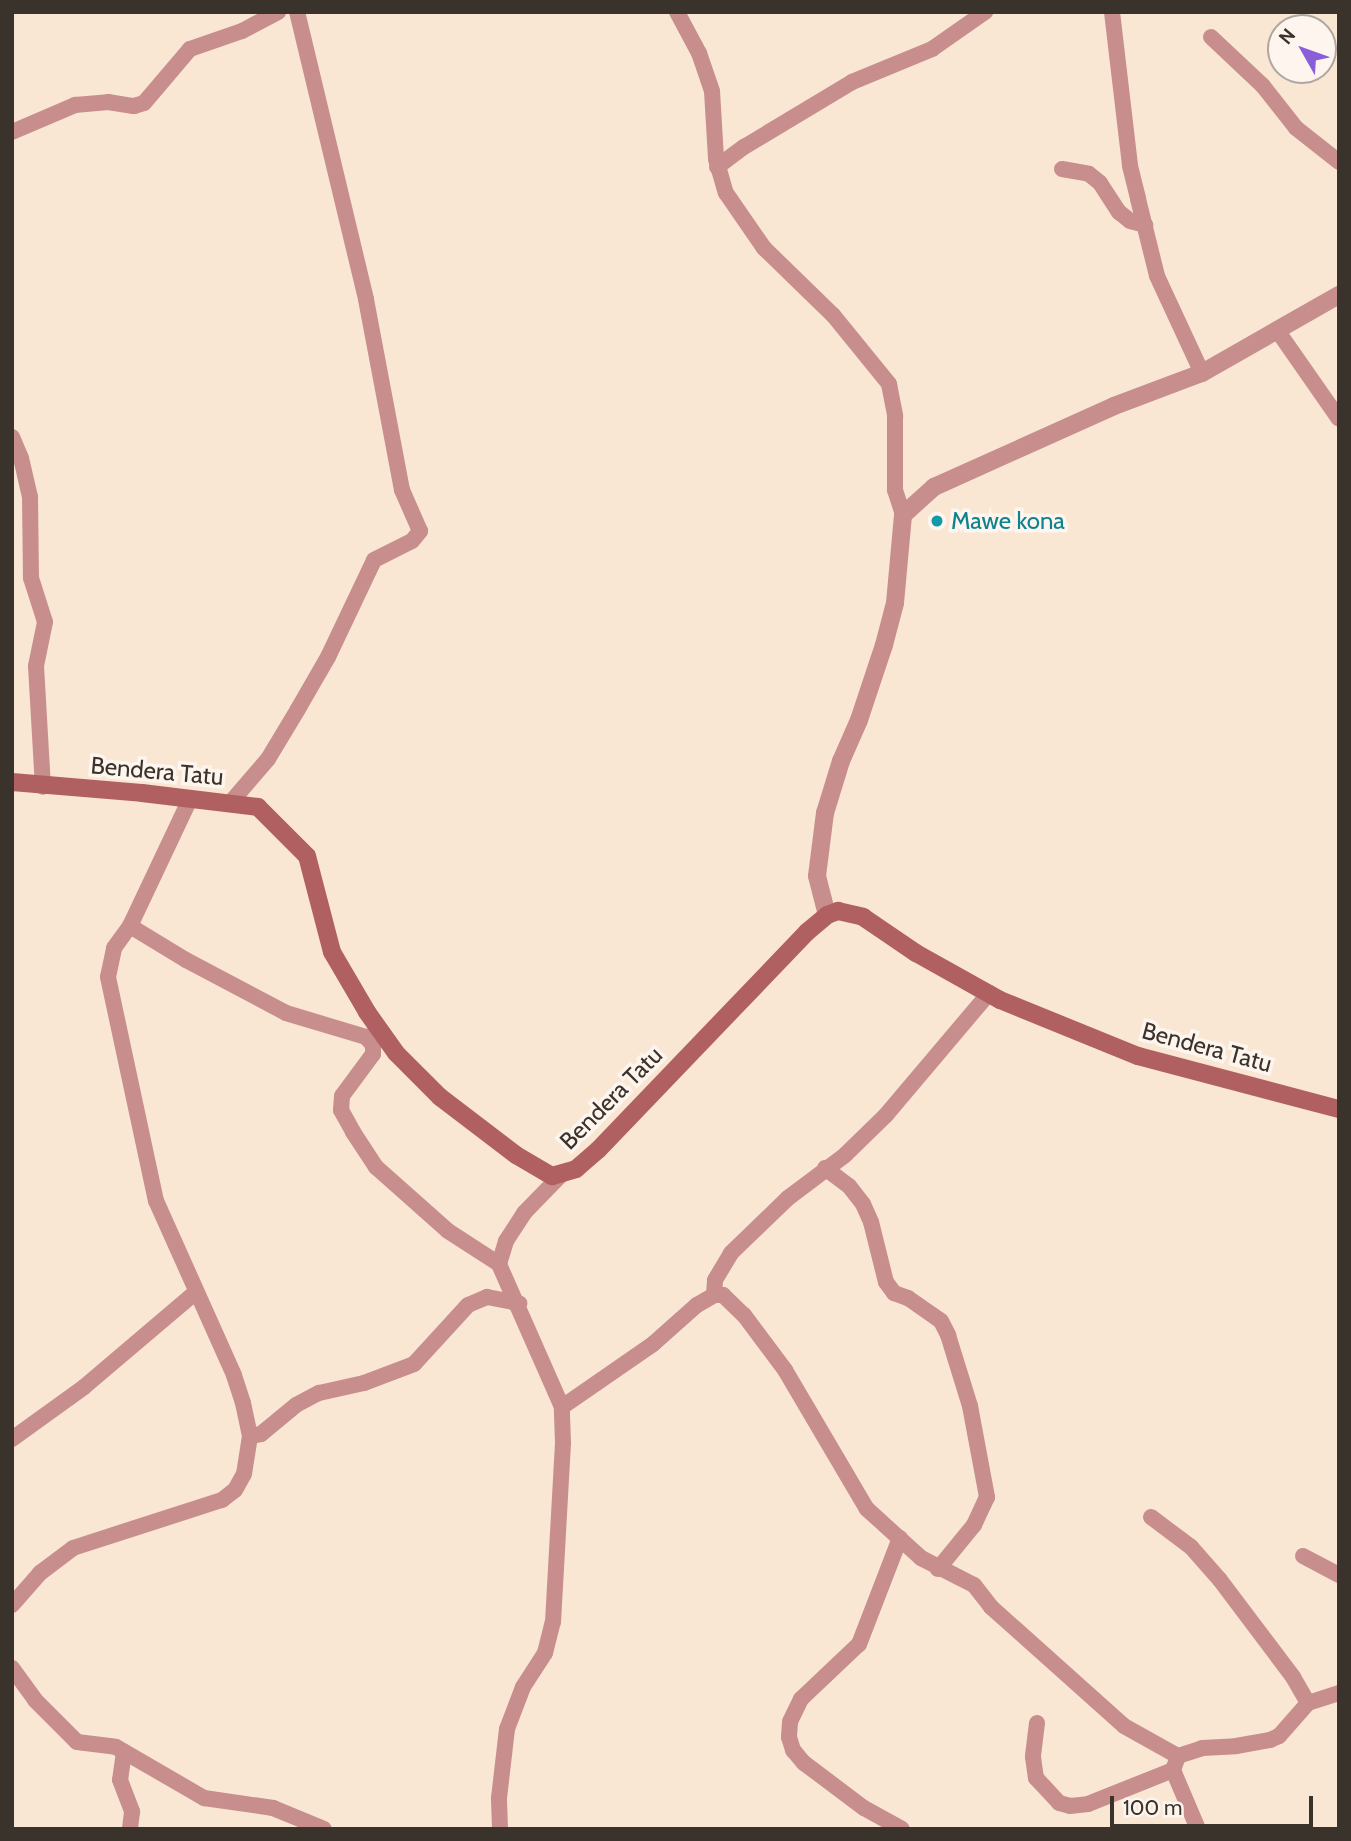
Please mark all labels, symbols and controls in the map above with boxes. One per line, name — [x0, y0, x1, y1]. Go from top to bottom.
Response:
north arrow — [1267, 14, 1337, 84]
text: N — [1274, 24, 1300, 49]
place label: Mawe kona — [951, 507, 1065, 535]
marker: Mawe kona — [929, 513, 945, 529]
street label: Bendera Tatu — [89, 751, 225, 791]
street label: Bendera Tatu — [1139, 1016, 1275, 1078]
street label: Bendera Tatu — [554, 1041, 668, 1155]
scale bar — [1113, 1782, 1316, 1826]
text: 100 m — [1123, 1795, 1182, 1820]

